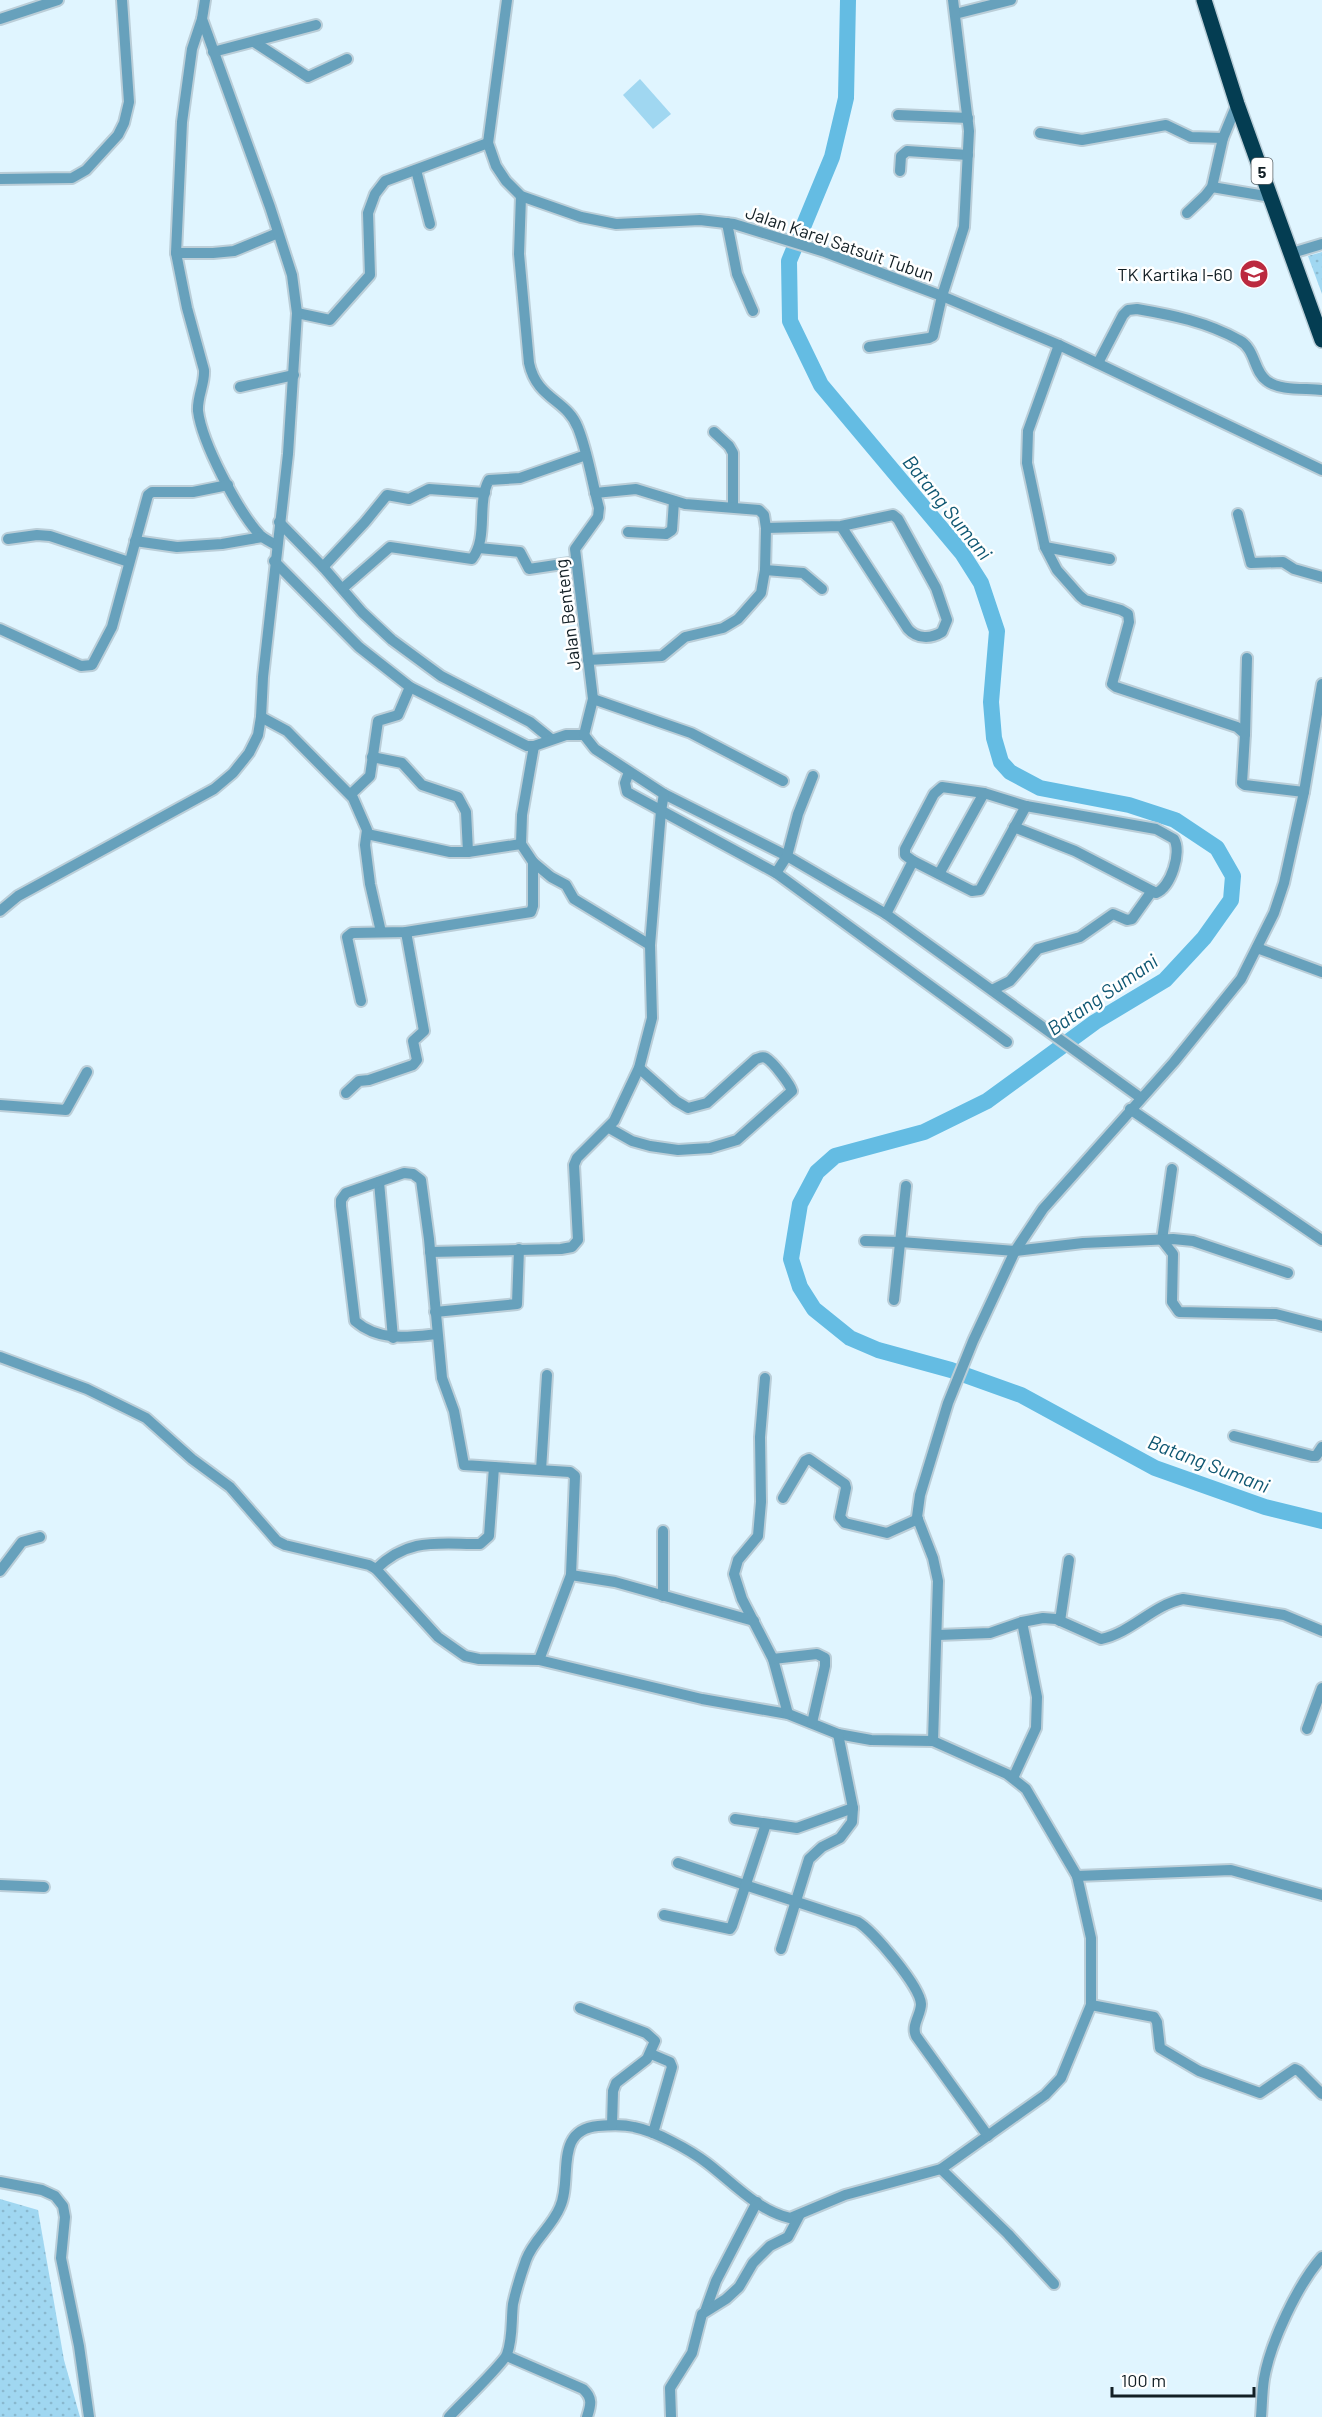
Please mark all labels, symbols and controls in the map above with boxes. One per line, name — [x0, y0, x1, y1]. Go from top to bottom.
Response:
road number: 5 — [1252, 158, 1272, 184]
street label: Jalan Karel Satsuit Tubun — [743, 200, 937, 286]
school or university icon: TK Kartika I-60 — [1238, 258, 1270, 290]
place label: TK Kartika I-60 — [1117, 263, 1233, 285]
water label: Batang Sumani — [898, 450, 998, 564]
street label: Jalan Benteng — [549, 558, 585, 672]
water label: Batang Sumani — [1042, 948, 1162, 1040]
water label: Batang Sumani — [1145, 1429, 1273, 1497]
scale bar — [1112, 2360, 1254, 2398]
text: 100 m — [1121, 2369, 1166, 2391]

